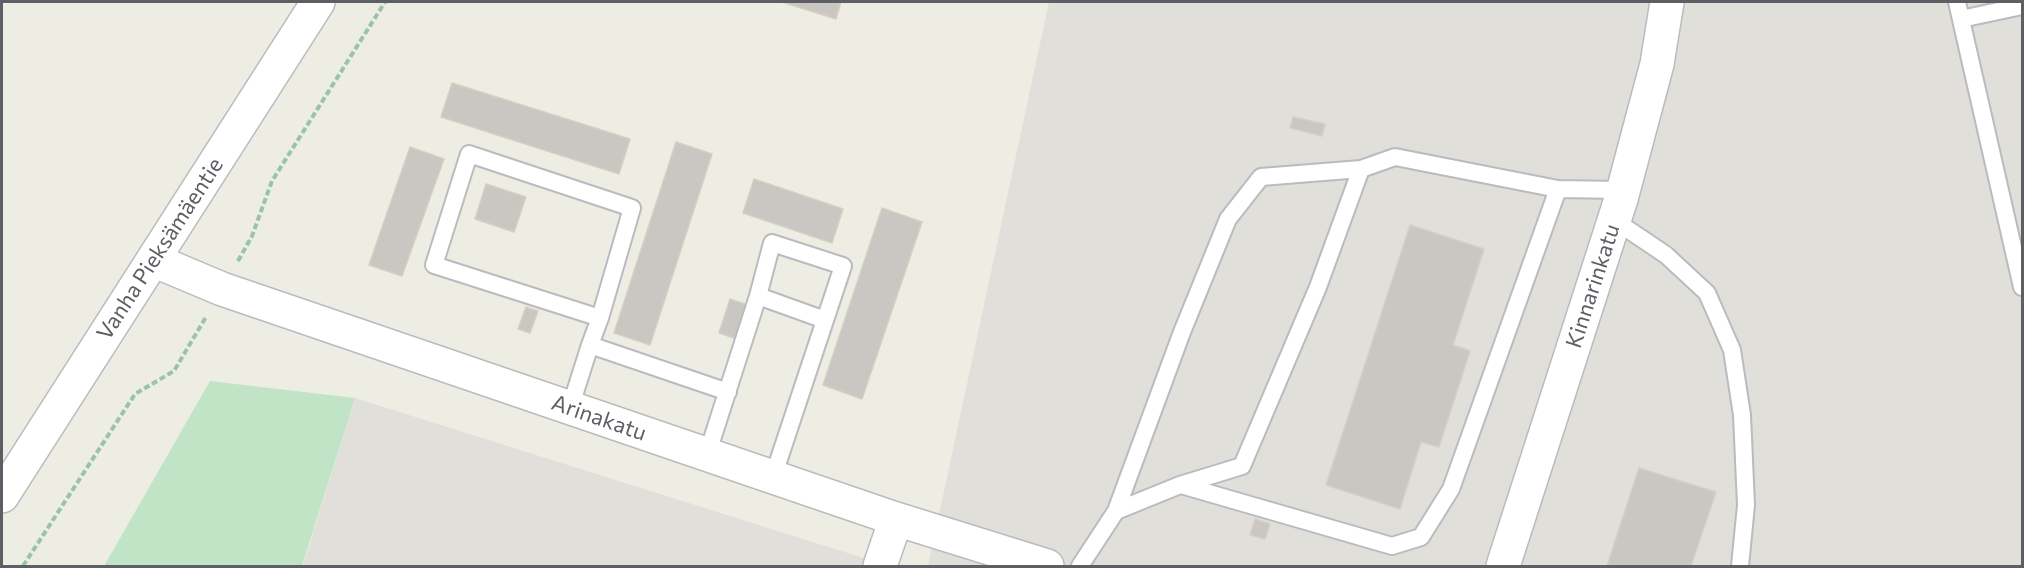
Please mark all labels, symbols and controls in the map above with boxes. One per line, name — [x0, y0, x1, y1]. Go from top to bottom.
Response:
street label: Vanha Pieksämäentie — [91, 153, 229, 345]
street label: Kinnarinkatu — [1561, 221, 1625, 351]
street label: Arinakatu — [548, 389, 650, 447]

